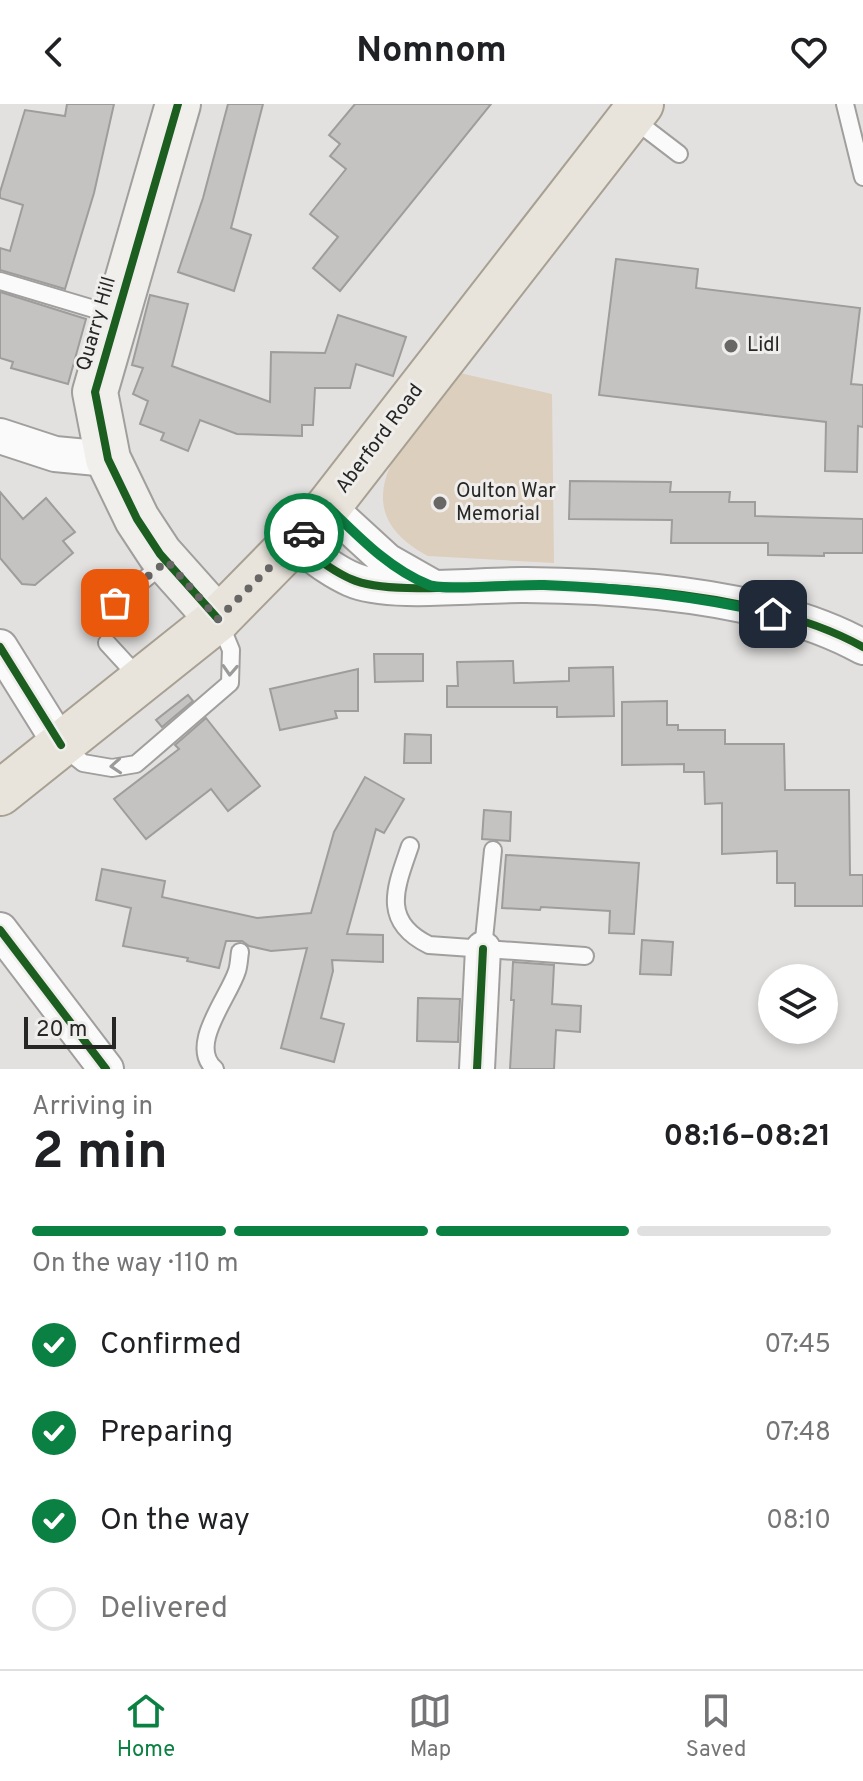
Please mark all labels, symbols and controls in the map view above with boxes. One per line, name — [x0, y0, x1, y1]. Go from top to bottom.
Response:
text: Nomnom — [356, 29, 507, 75]
icon: back — [32, 30, 76, 74]
icon: heart — [787, 30, 831, 74]
street label: Quarry Hill — [71, 274, 123, 374]
place label: Lidl — [747, 333, 780, 359]
marker: Lidl — [722, 337, 740, 355]
street label: Aberford Road — [330, 379, 430, 499]
place label: Oulton War Memorial — [456, 479, 556, 528]
courier — [264, 493, 344, 573]
marker: Oulton War Memorial — [431, 494, 449, 512]
icon: car — [282, 511, 326, 555]
pin — [81, 569, 149, 637]
pin — [739, 580, 807, 648]
icon: bag — [93, 581, 137, 625]
icon: home — [751, 592, 795, 636]
one-way arrow — [222, 664, 239, 677]
one-way arrow — [110, 757, 123, 774]
map controls — [758, 964, 838, 1044]
button: layers — [758, 964, 838, 1044]
scale bar — [24, 1013, 116, 1049]
text: 20 m — [36, 1017, 87, 1044]
text: Arriving in — [32, 1091, 153, 1124]
text: 08:16–08:21 — [663, 1119, 831, 1156]
text: 2 min — [32, 1121, 168, 1187]
text: On the way · 110 m — [32, 1248, 238, 1281]
icon: check — [32, 1323, 76, 1367]
text: Confirmed — [100, 1327, 242, 1364]
text: 07:45 — [764, 1329, 831, 1362]
icon: check — [32, 1411, 76, 1455]
text: Preparing — [100, 1415, 233, 1452]
text: 07:48 — [765, 1417, 831, 1450]
icon: check — [32, 1499, 76, 1543]
text: On the way — [100, 1503, 250, 1540]
text: 08:10 — [766, 1505, 831, 1538]
text: Delivered — [100, 1591, 228, 1628]
tab: Home — [117, 1689, 175, 1764]
tab: Map — [408, 1689, 452, 1764]
tab: Saved — [686, 1689, 746, 1764]

